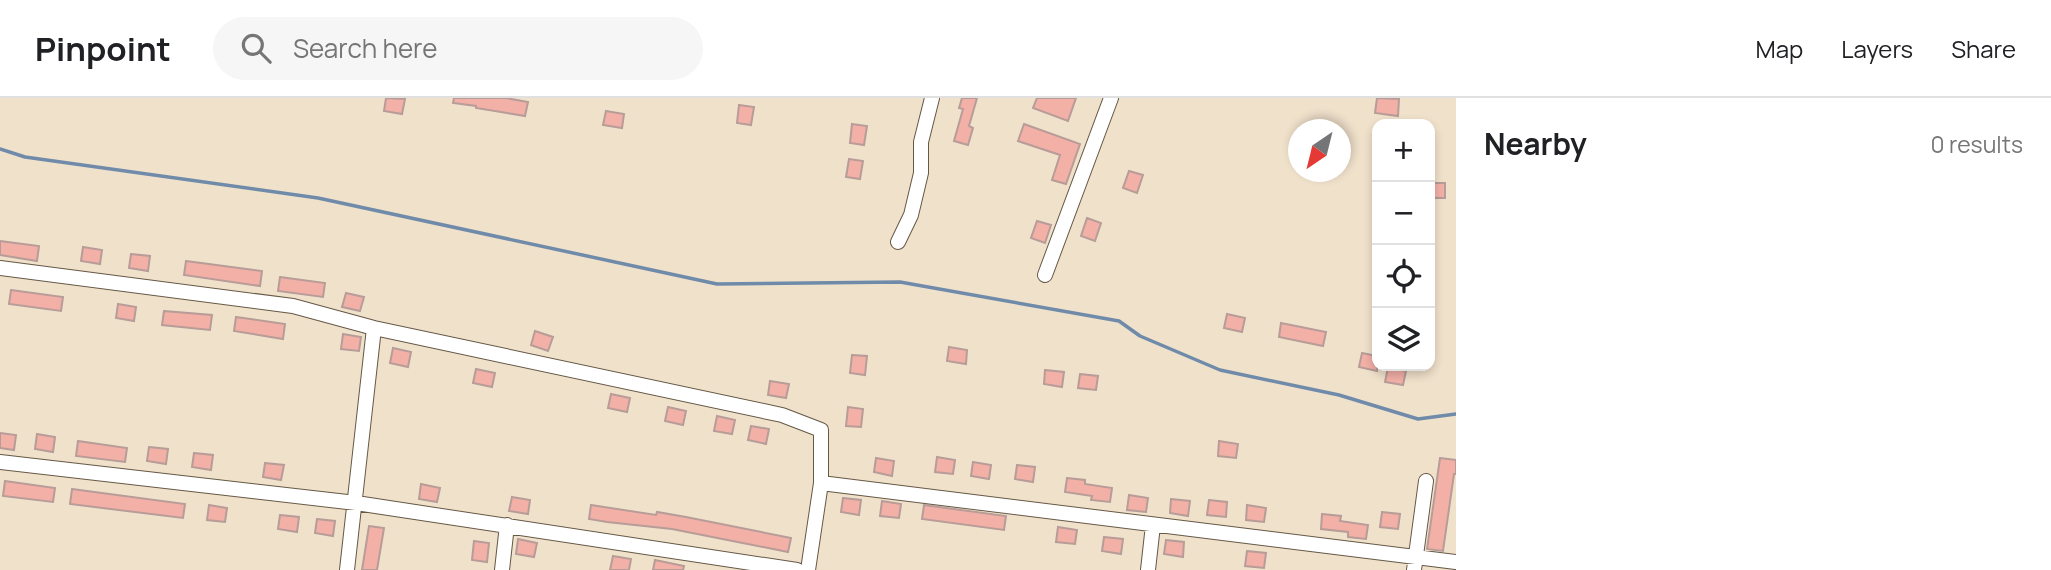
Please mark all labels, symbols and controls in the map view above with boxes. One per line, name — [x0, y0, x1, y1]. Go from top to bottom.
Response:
search box — [213, 17, 703, 80]
text: Pinpoint — [35, 26, 171, 71]
icon: search — [237, 29, 275, 67]
text: Search here — [293, 30, 437, 66]
text: Map — [1756, 32, 1803, 65]
text: Layers — [1841, 32, 1913, 65]
text: Share — [1951, 32, 2016, 65]
north arrow — [1288, 119, 1351, 182]
map controls — [1372, 119, 1435, 371]
button: + — [1372, 119, 1435, 182]
text: Nearby — [1484, 123, 1587, 164]
text: 0 results — [1930, 128, 2023, 160]
button: − — [1372, 182, 1435, 245]
button: locate — [1372, 245, 1435, 308]
button: layers — [1372, 308, 1435, 371]

